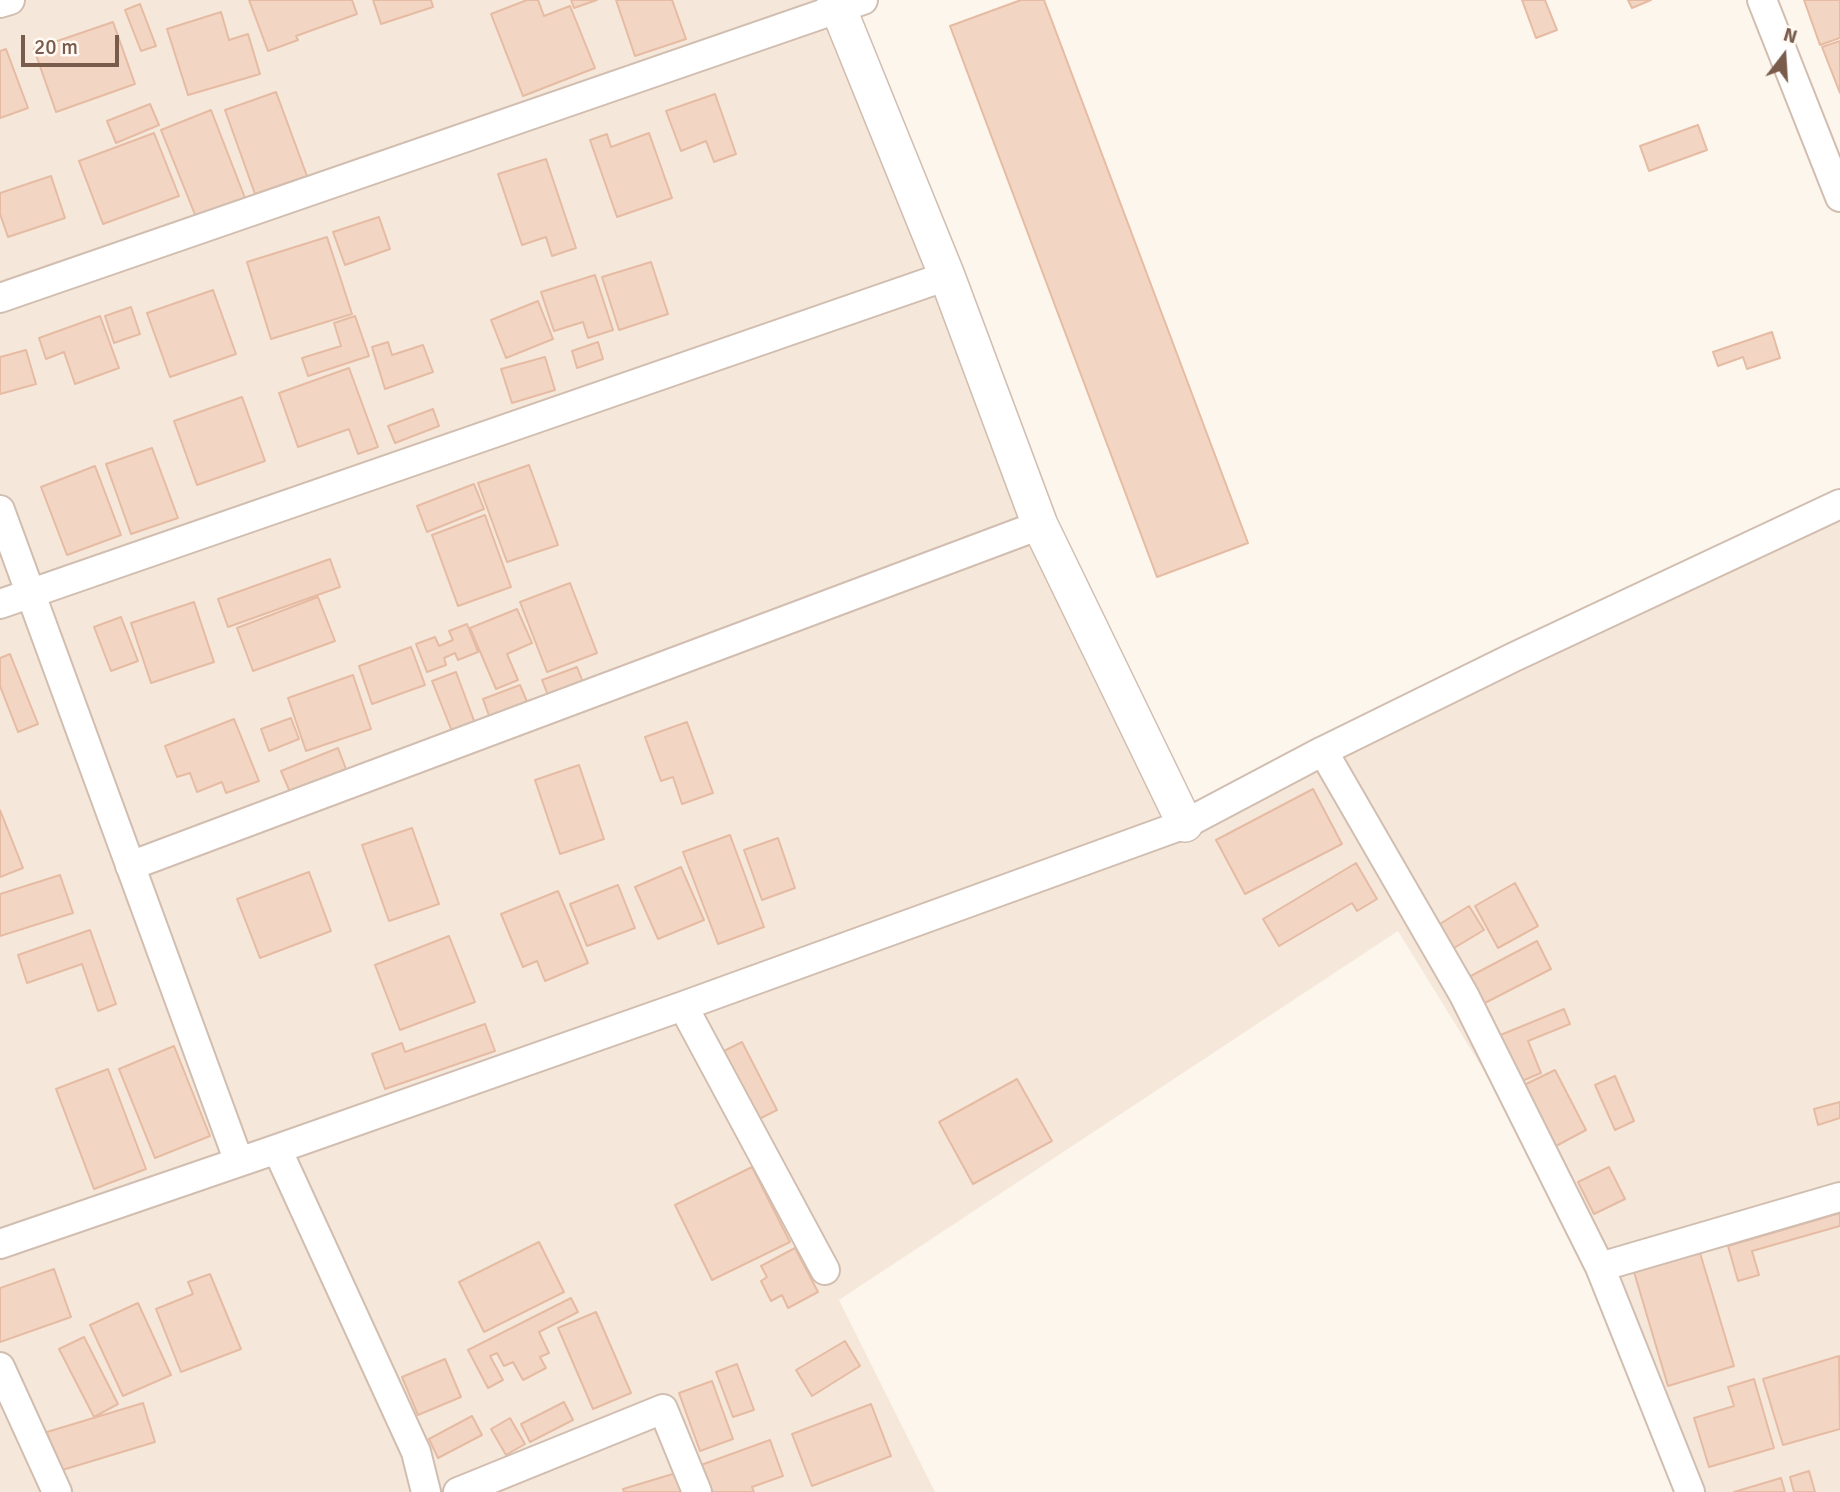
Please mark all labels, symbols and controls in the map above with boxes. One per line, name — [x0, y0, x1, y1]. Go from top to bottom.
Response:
scale bar — [24, 21, 122, 65]
north arrow — [1749, 21, 1819, 91]
text: N — [1780, 23, 1800, 49]
text: 20 m — [34, 34, 78, 60]

